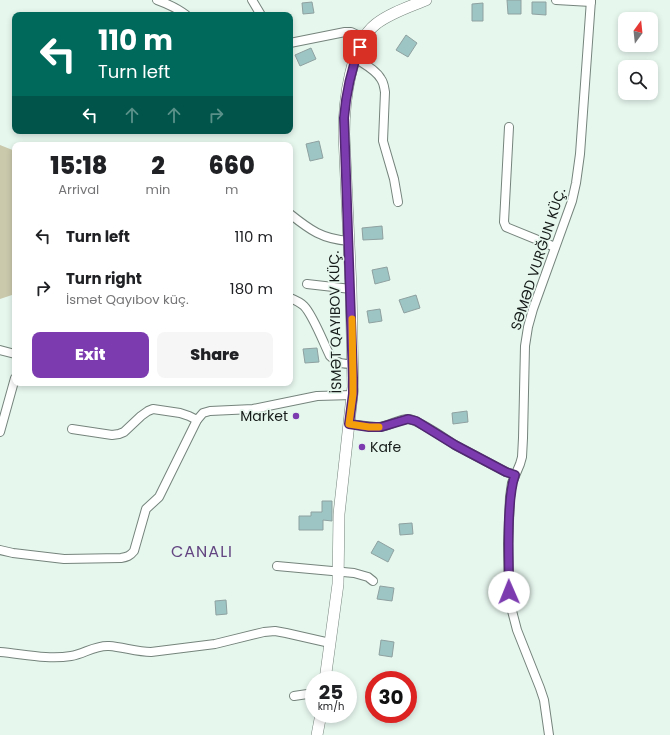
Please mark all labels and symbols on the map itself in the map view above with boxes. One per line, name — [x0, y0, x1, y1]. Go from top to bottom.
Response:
north arrow — [618, 12, 658, 52]
pin — [343, 30, 377, 64]
street label: SƏMƏD VURĞUN KÜÇ. — [505, 185, 571, 333]
street label: İSMƏT QAYIBOV KÜÇ. — [324, 251, 346, 393]
place label: Market — [240, 406, 288, 426]
marker: Market — [291, 411, 301, 421]
place label: Kafe — [370, 437, 401, 457]
marker: Kafe — [357, 442, 367, 452]
district label: CANALI — [171, 540, 233, 563]
position arrow — [488, 571, 530, 613]
speed limit sign: 30 — [365, 671, 417, 723]

